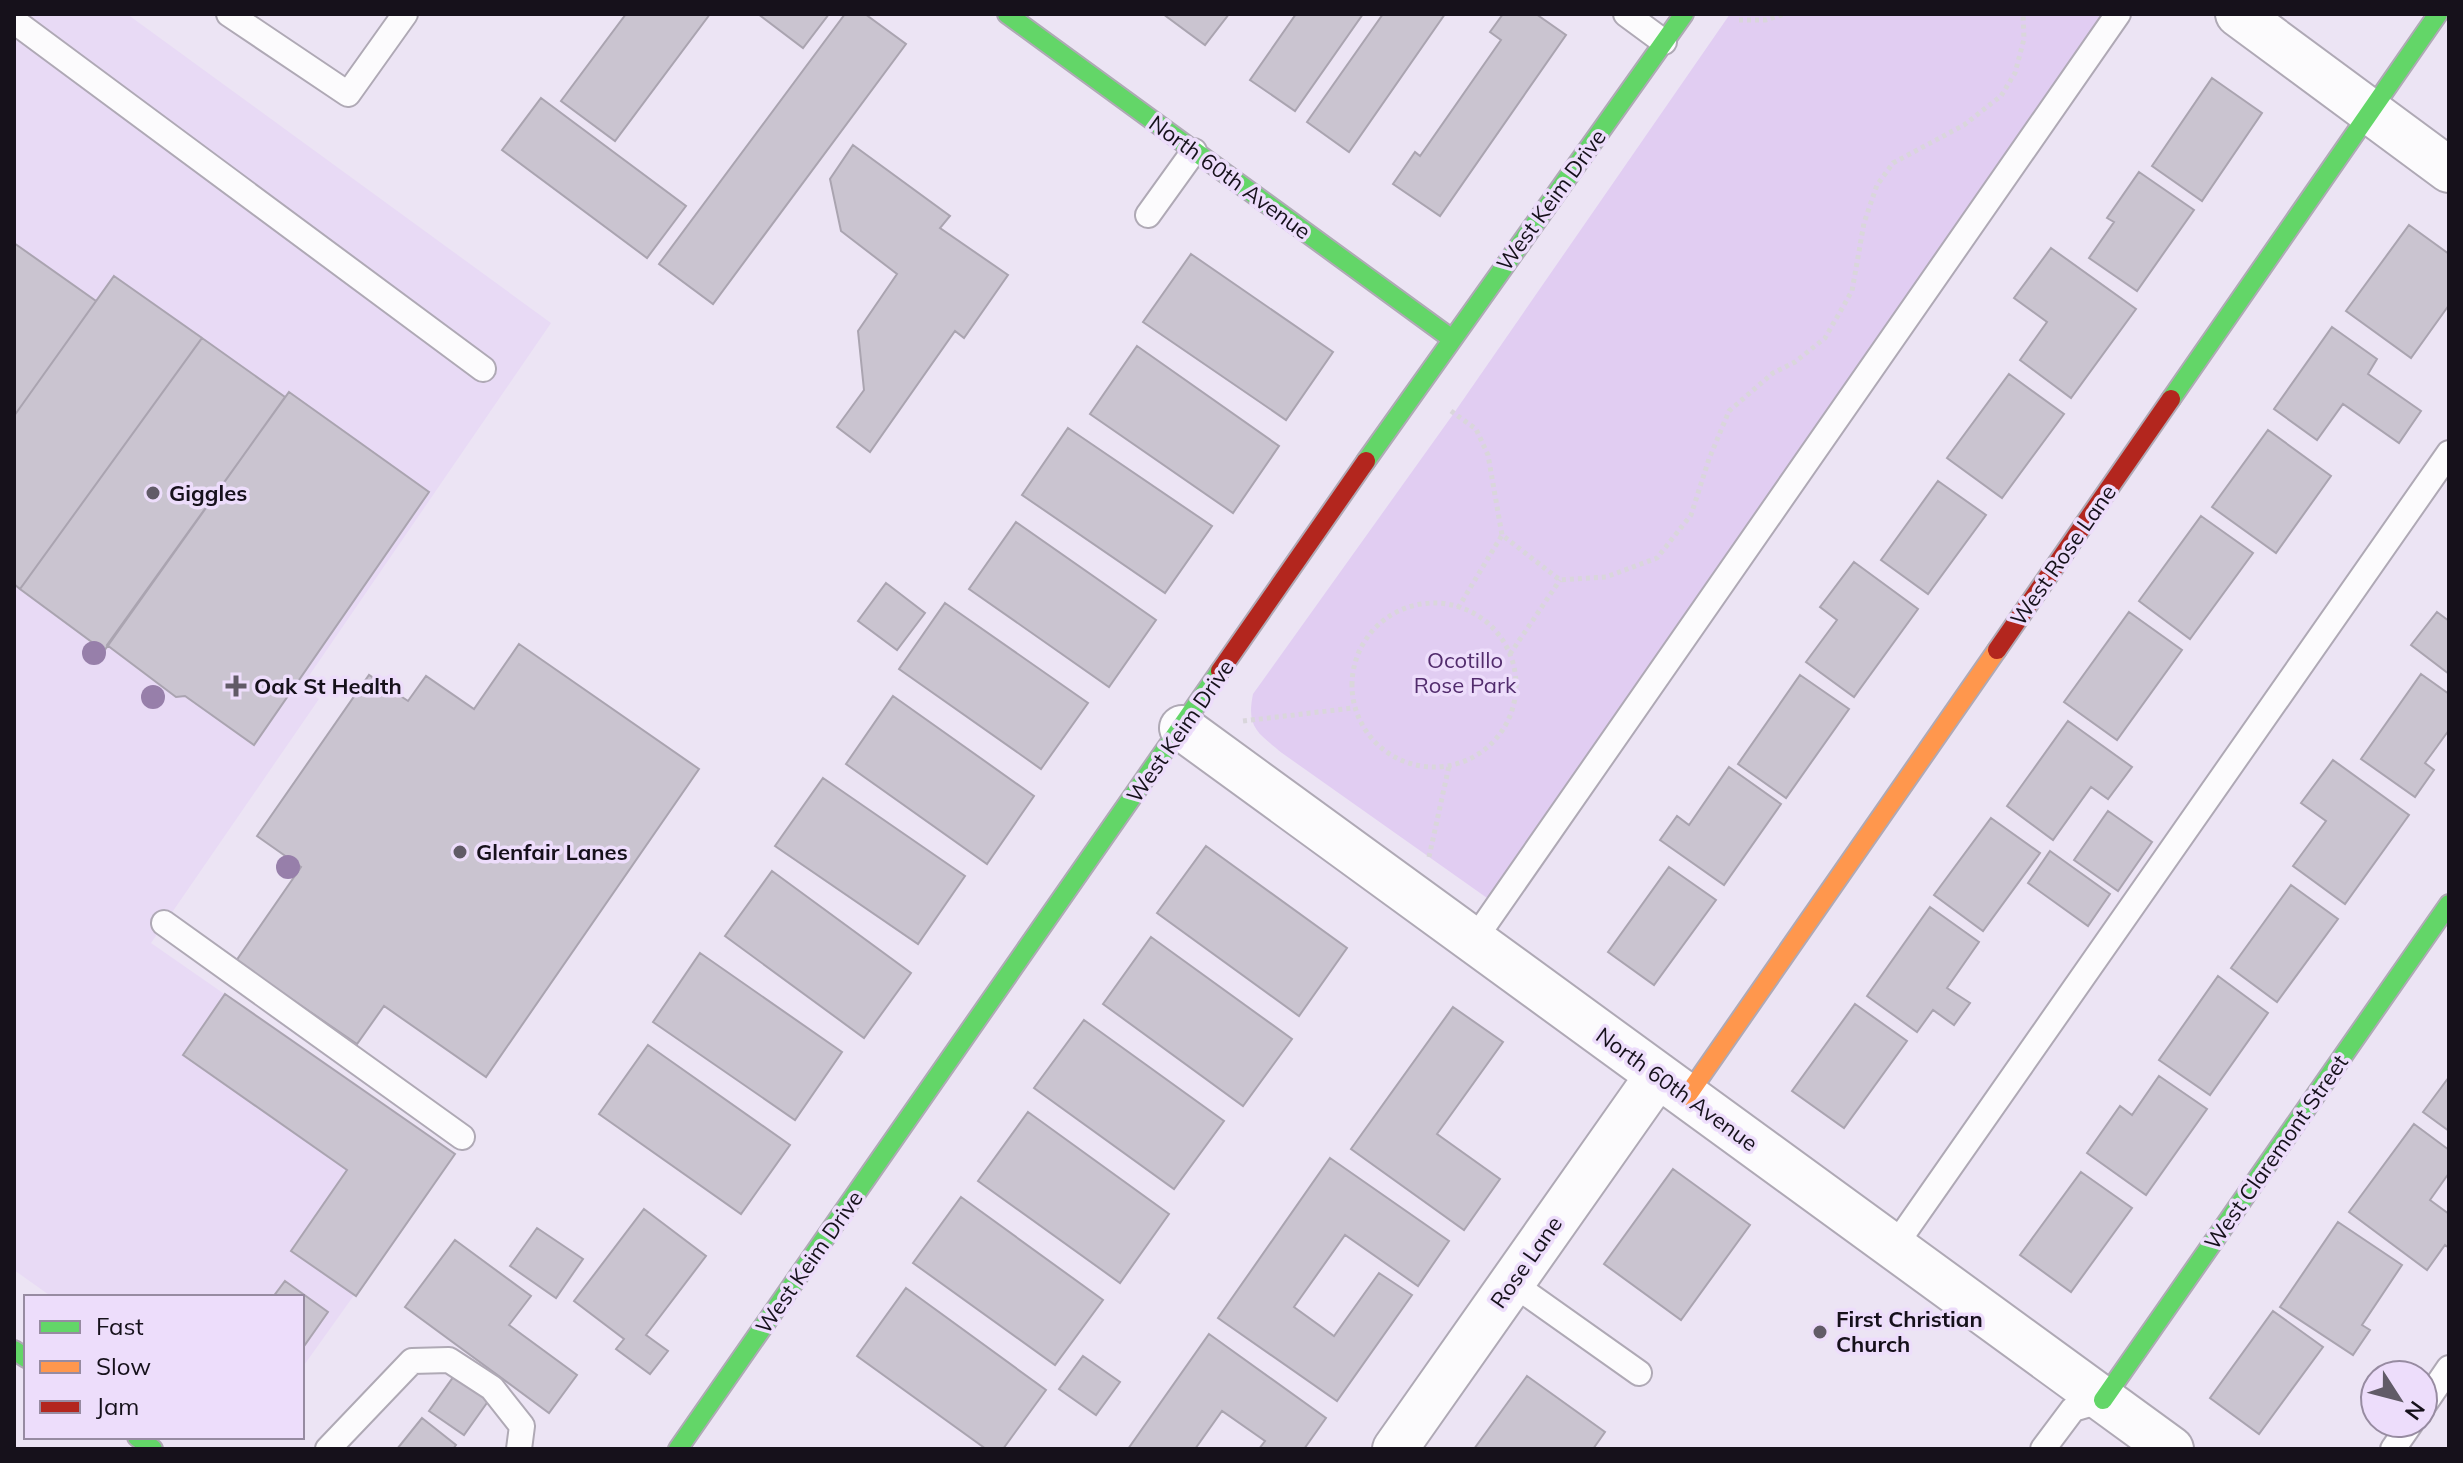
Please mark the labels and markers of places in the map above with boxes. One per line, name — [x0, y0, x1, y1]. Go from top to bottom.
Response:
place label: Giggles — [169, 479, 247, 507]
marker: Giggles — [144, 484, 162, 502]
place label: Oak St Health — [254, 672, 402, 700]
marker: Oak St Health — [225, 675, 247, 697]
place label: Glenfair Lanes — [476, 838, 628, 866]
marker: Glenfair Lanes — [451, 843, 469, 861]
place label: First Christian Church — [1836, 1305, 1983, 1358]
marker: First Christian Church — [1811, 1323, 1829, 1341]

